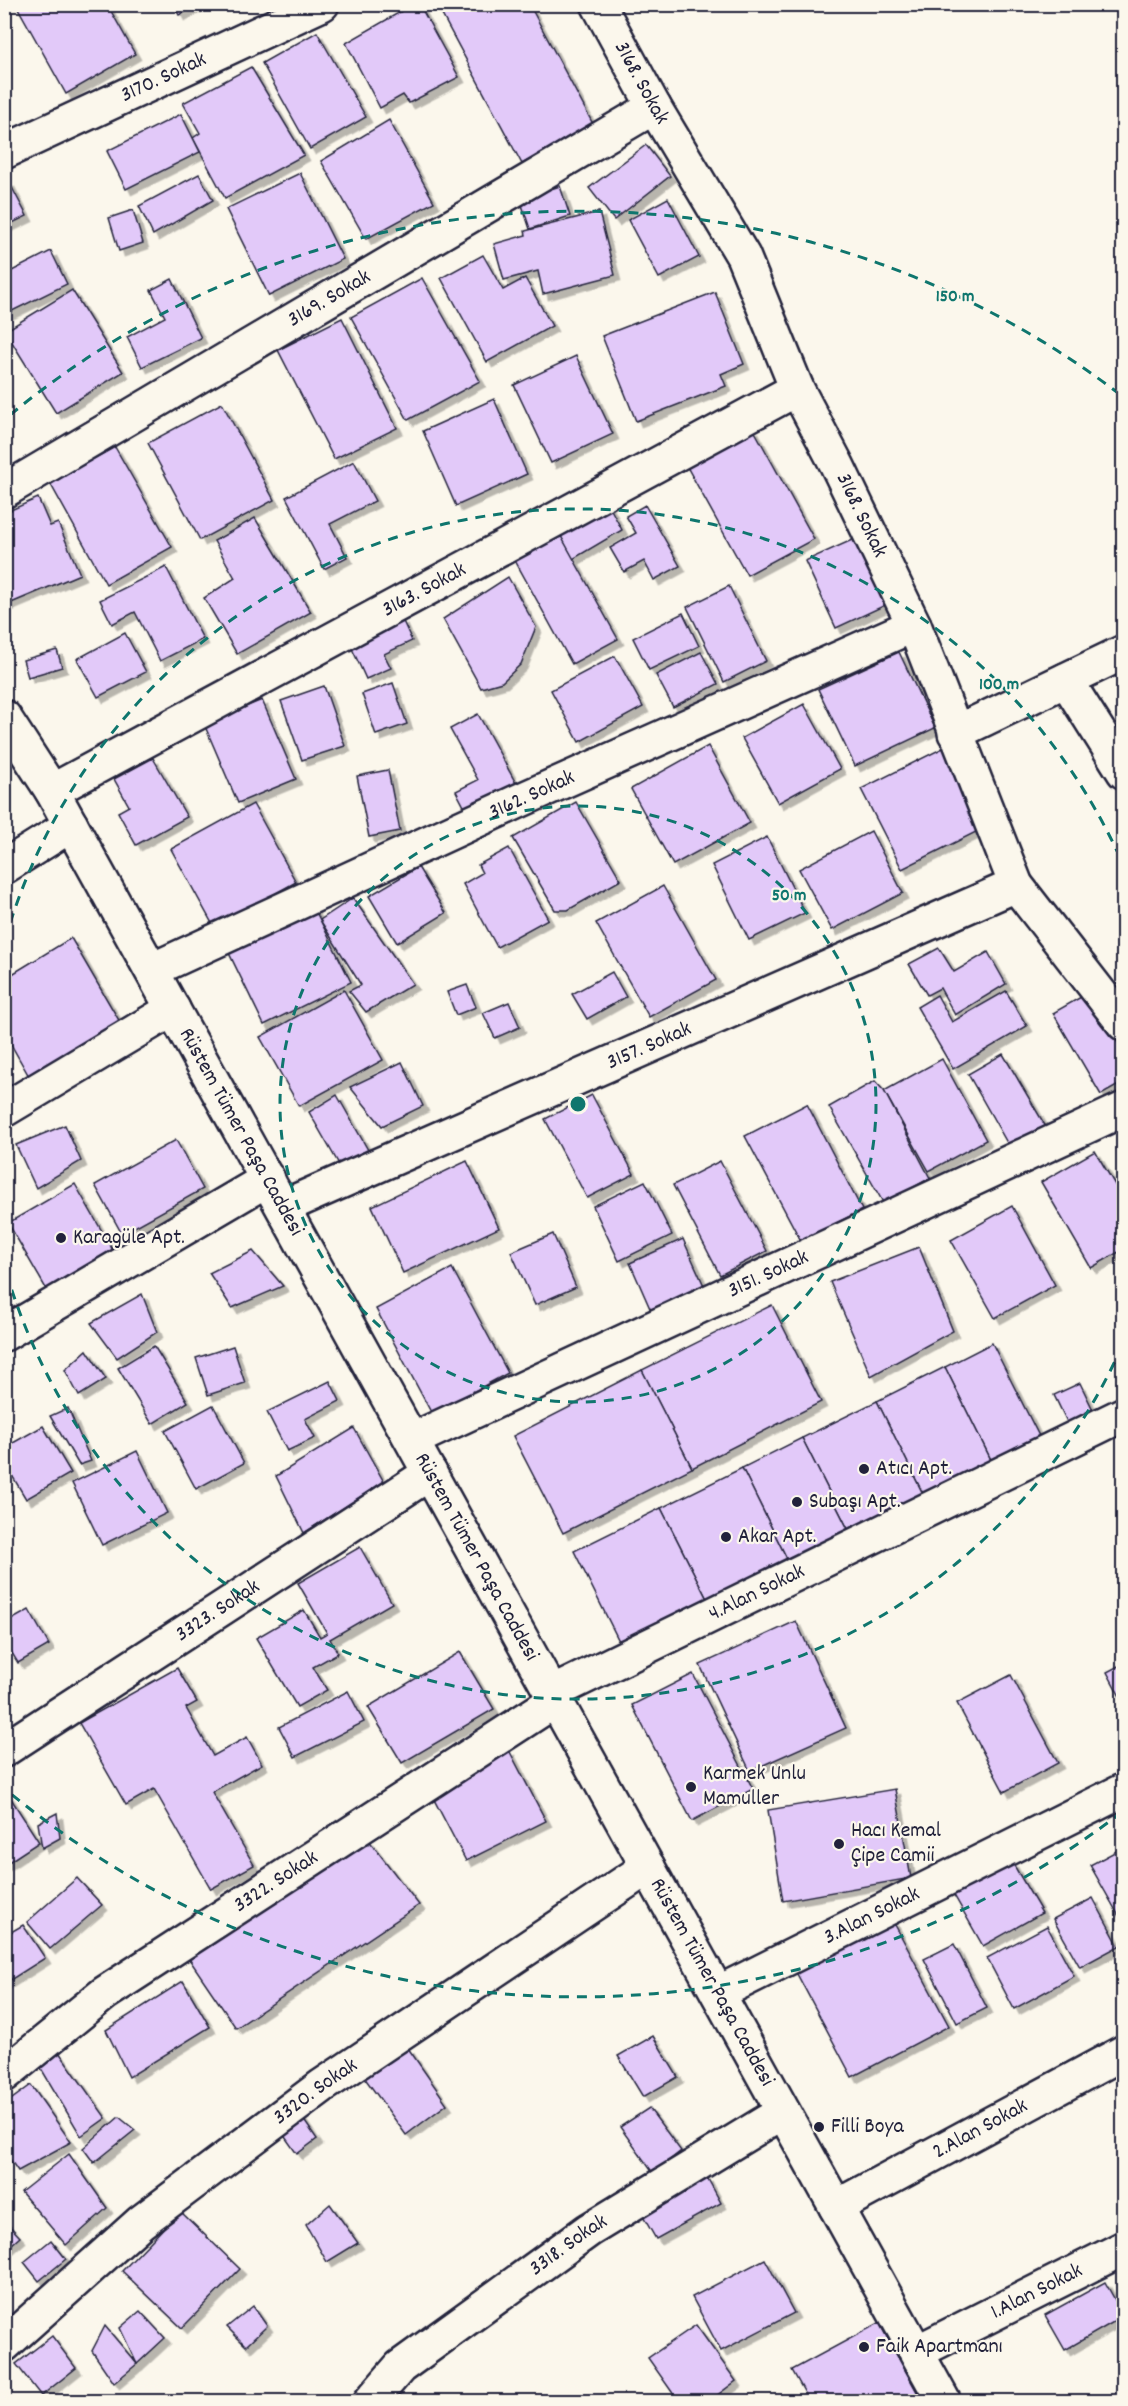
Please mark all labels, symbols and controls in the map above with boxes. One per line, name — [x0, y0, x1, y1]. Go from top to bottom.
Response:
street label: 3168. Sokak — [606, 36, 677, 131]
street label: 3170. Sokak — [115, 44, 212, 111]
street label: 3169. Sokak — [282, 262, 377, 335]
text: 150 m — [936, 285, 974, 310]
street label: 3168. Sokak — [828, 468, 895, 563]
street label: 3163. Sokak — [377, 555, 472, 626]
text: 100 m — [979, 673, 1019, 698]
street label: 3162. Sokak — [484, 762, 580, 828]
text: 50 m — [772, 884, 806, 909]
street label: 3157. Sokak — [602, 1014, 697, 1078]
street label: Rüstem Tümer Paşa Caddesi — [171, 1022, 311, 1242]
centre of rings — [568, 1094, 588, 1114]
place label: Karagüle Apt. — [73, 1223, 185, 1254]
marker: Karagüle Apt. — [54, 1231, 68, 1245]
street label: 3151. Sokak — [723, 1242, 814, 1307]
street label: Rüstem Tümer Paşa Caddesi — [406, 1447, 546, 1667]
place label: Atıcı Apt. — [876, 1454, 952, 1485]
marker: Atıcı Apt. — [857, 1462, 871, 1476]
place label: Subaşı Apt. — [809, 1487, 901, 1518]
marker: Subaşı Apt. — [790, 1495, 804, 1509]
place label: Akar Apt. — [738, 1522, 816, 1553]
marker: Akar Apt. — [719, 1530, 733, 1544]
street label: 4.Alan Sokak — [704, 1556, 810, 1630]
street label: 3323. Sokak — [169, 1572, 266, 1650]
place label: Karmek Unlu Mamuller — [703, 1759, 806, 1815]
marker: Karmek Unlu Mamuller — [684, 1780, 698, 1794]
place label: Hacı Kemal Çipe Camii — [851, 1816, 941, 1872]
marker: Hacı Kemal Çipe Camii — [832, 1837, 846, 1851]
street label: 3322. Sokak — [228, 1843, 324, 1921]
street label: Rüstem Tümer Paşa Caddesi — [641, 1873, 782, 2092]
street label: 3.Alan Sokak — [818, 1879, 925, 1953]
street label: 3320. Sokak — [267, 2051, 364, 2133]
street label: 2.Alan Sokak — [927, 2091, 1034, 2168]
place label: Filli Boya — [831, 2112, 905, 2143]
marker: Filli Boya — [812, 2120, 826, 2134]
street label: 3318. Sokak — [523, 2207, 614, 2284]
street label: 1.Alan Sokak — [985, 2256, 1088, 2328]
place label: Faik Apartmanı — [876, 2332, 1003, 2363]
marker: Faik Apartmanı — [857, 2340, 871, 2354]

